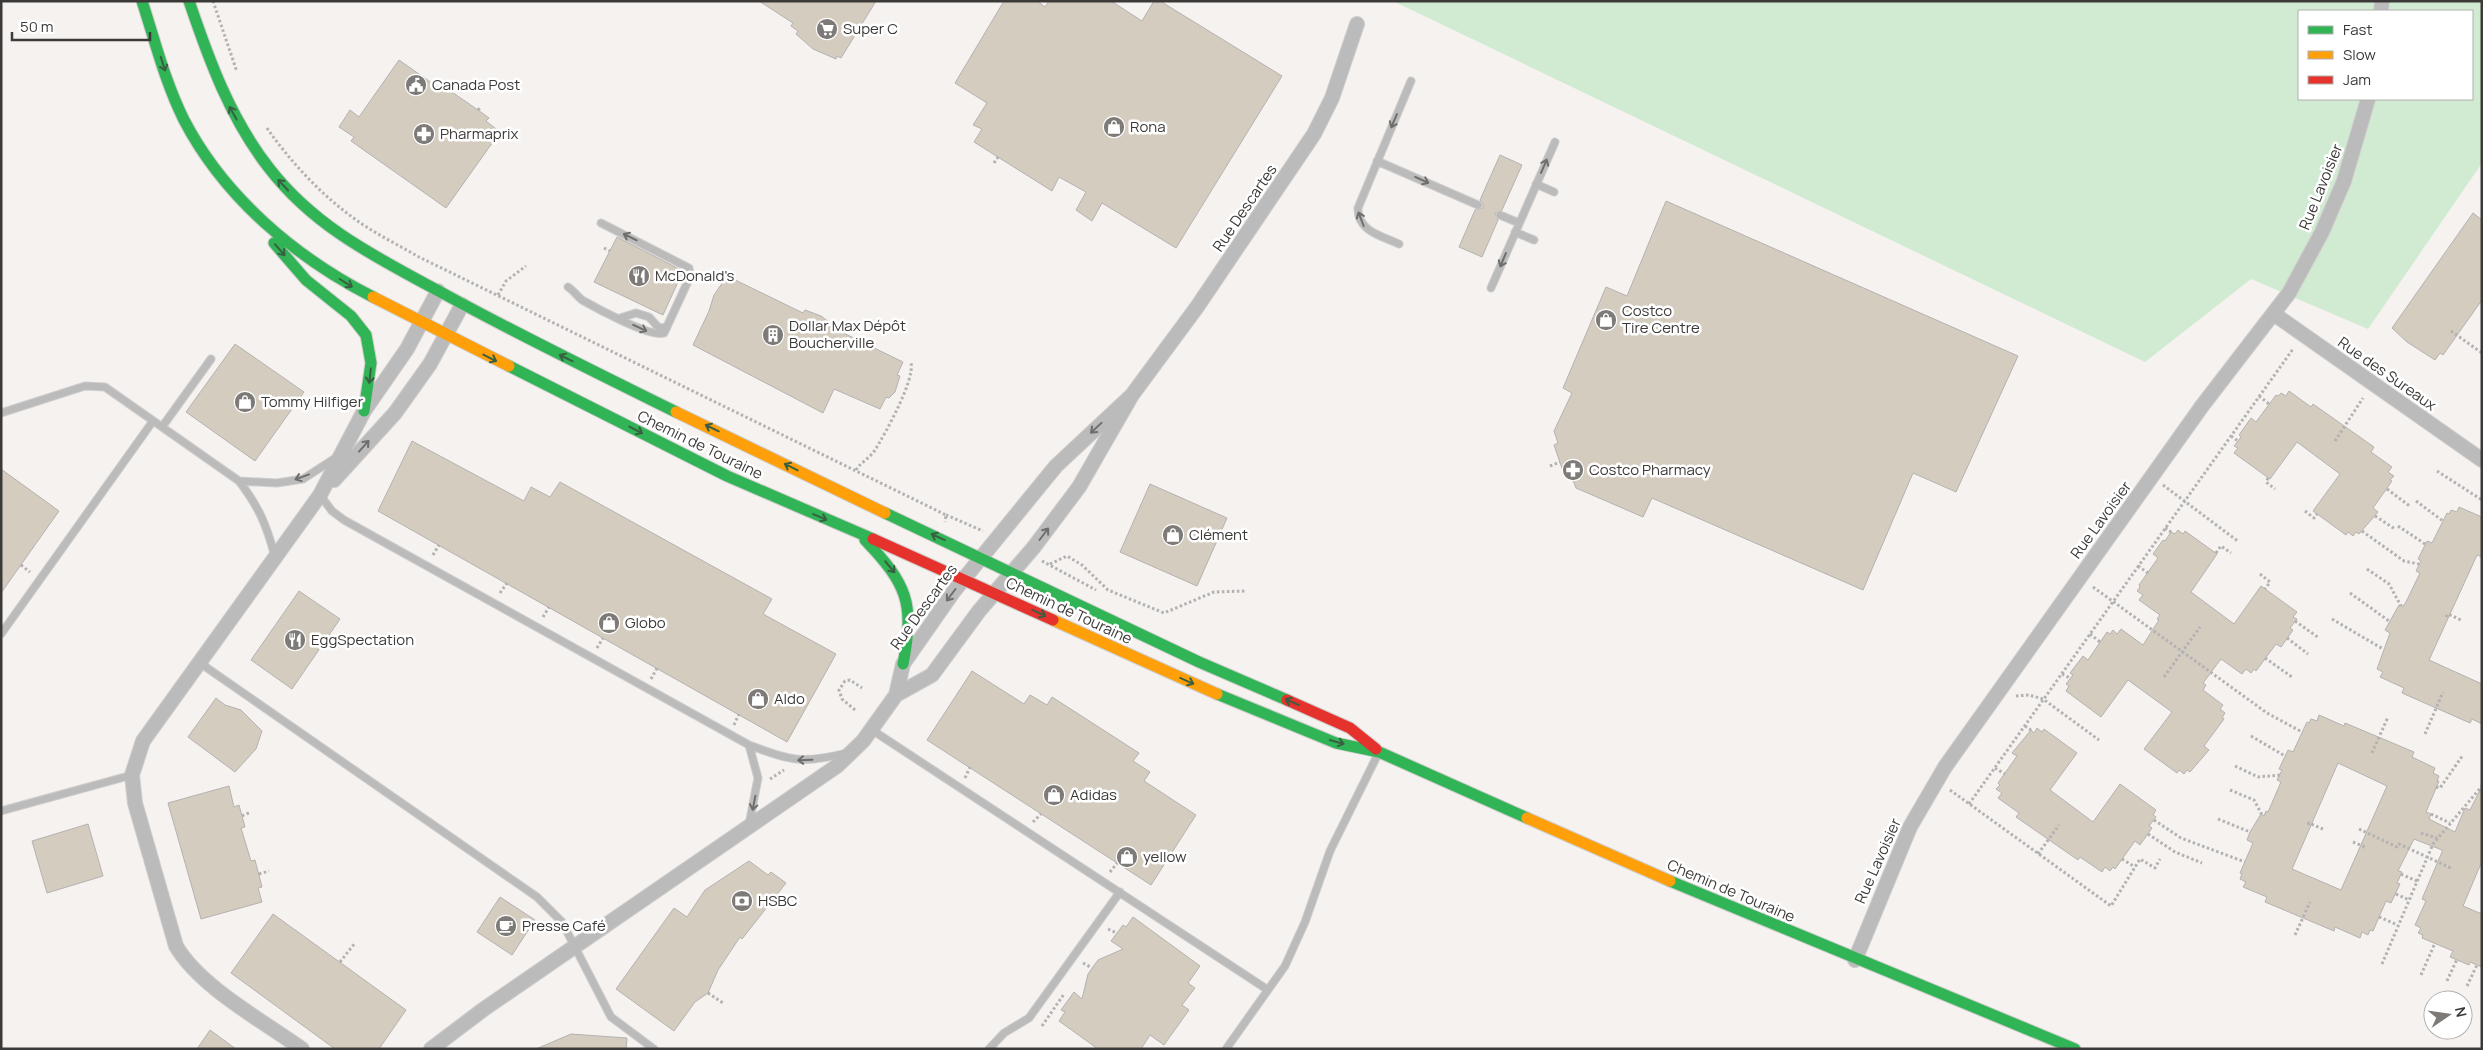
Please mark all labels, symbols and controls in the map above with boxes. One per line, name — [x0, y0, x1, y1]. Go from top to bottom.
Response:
scale bar — [12, 10, 150, 42]
legend — [2298, 10, 2473, 100]
text: 50 m — [20, 16, 54, 37]
supermarket icon: Super C — [815, 17, 839, 41]
place label: Super C — [843, 18, 898, 39]
text: Fast — [2343, 19, 2372, 40]
text: Slow — [2343, 44, 2376, 65]
one-way arrow — [158, 56, 168, 72]
text: Jam — [2343, 69, 2371, 90]
public building icon: Canada Post — [404, 73, 428, 97]
place label: Canada Post — [432, 74, 520, 95]
one-way arrow — [228, 106, 238, 121]
one-way arrow — [1389, 113, 1398, 128]
shop icon: Rona — [1102, 115, 1126, 139]
place label: Rona — [1130, 116, 1166, 137]
pharmacy icon: Pharmaprix — [412, 122, 436, 146]
place label: Pharmaprix — [440, 123, 519, 144]
street label: Rue Lavoisier — [2294, 140, 2348, 233]
one-way arrow — [1539, 159, 1549, 174]
street label: Rue Descartes — [1208, 160, 1282, 256]
one-way arrow — [1414, 176, 1429, 186]
one-way arrow — [277, 178, 289, 191]
one-way arrow — [1356, 212, 1365, 227]
one-way arrow — [623, 232, 638, 242]
one-way arrow — [274, 244, 286, 257]
one-way arrow — [1498, 252, 1508, 267]
restaurant icon: McDonald's — [627, 264, 651, 288]
place label: McDonald's — [655, 265, 734, 286]
one-way arrow — [338, 278, 352, 288]
place label: Costco Tire Centre — [1622, 300, 1700, 338]
shop icon: Costco Tire Centre — [1594, 308, 1618, 332]
place label: Dollar Max Dépôt Boucherville — [789, 315, 906, 353]
building icon: Dollar Max Dépôt Boucherville — [761, 323, 785, 347]
one-way arrow — [632, 324, 647, 333]
street label: Rue des Sureaux — [2334, 332, 2441, 415]
one-way arrow — [483, 353, 498, 363]
one-way arrow — [559, 353, 574, 362]
one-way arrow — [365, 367, 374, 383]
shop icon: Tommy Hilfiger — [233, 390, 257, 414]
place label: Tommy Hilfiger — [261, 391, 364, 412]
street label: Chemin de Touraine — [634, 405, 767, 484]
one-way arrow — [1090, 422, 1103, 434]
one-way arrow — [705, 423, 720, 433]
one-way arrow — [628, 426, 643, 436]
one-way arrow — [359, 440, 370, 453]
pharmacy icon: Costco Pharmacy — [1561, 458, 1585, 482]
place label: Costco Pharmacy — [1589, 459, 1711, 480]
one-way arrow — [784, 462, 799, 471]
one-way arrow — [295, 473, 310, 482]
street label: Rue Lavoisier — [2065, 476, 2136, 563]
one-way arrow — [812, 512, 827, 522]
shop icon: Clément — [1161, 523, 1185, 547]
place label: Clément — [1189, 524, 1248, 545]
one-way arrow — [1039, 527, 1049, 541]
one-way arrow — [931, 531, 946, 541]
street label: Rue Descartes — [885, 560, 962, 654]
one-way arrow — [885, 560, 896, 573]
street label: Chemin de Touraine — [1003, 572, 1136, 649]
one-way arrow — [946, 588, 956, 602]
one-way arrow — [1031, 609, 1046, 619]
shop icon: Globo — [597, 611, 621, 635]
place label: Globo — [625, 612, 666, 633]
restaurant icon: EggSpectation — [283, 628, 307, 652]
place label: EggSpectation — [311, 629, 414, 650]
one-way arrow — [1179, 677, 1194, 687]
shop icon: Aldo — [746, 687, 770, 711]
place label: Aldo — [774, 688, 805, 709]
one-way arrow — [1285, 697, 1300, 707]
one-way arrow — [1329, 738, 1345, 748]
one-way arrow — [797, 755, 813, 765]
shop icon: Adidas — [1042, 783, 1066, 807]
place label: Adidas — [1070, 784, 1117, 805]
one-way arrow — [748, 794, 758, 810]
street label: Rue Lavoisier — [1849, 814, 1906, 907]
shop icon: yellow — [1115, 845, 1139, 869]
place label: yellow — [1143, 846, 1187, 867]
street label: Chemin de Touraine — [1664, 854, 1799, 927]
bank icon: HSBC — [730, 889, 754, 913]
place label: HSBC — [758, 890, 798, 911]
cafe icon: Presse Café — [494, 914, 518, 938]
place label: Presse Café — [522, 915, 606, 936]
north arrow — [2423, 990, 2473, 1040]
text: N — [2451, 1005, 2472, 1019]

